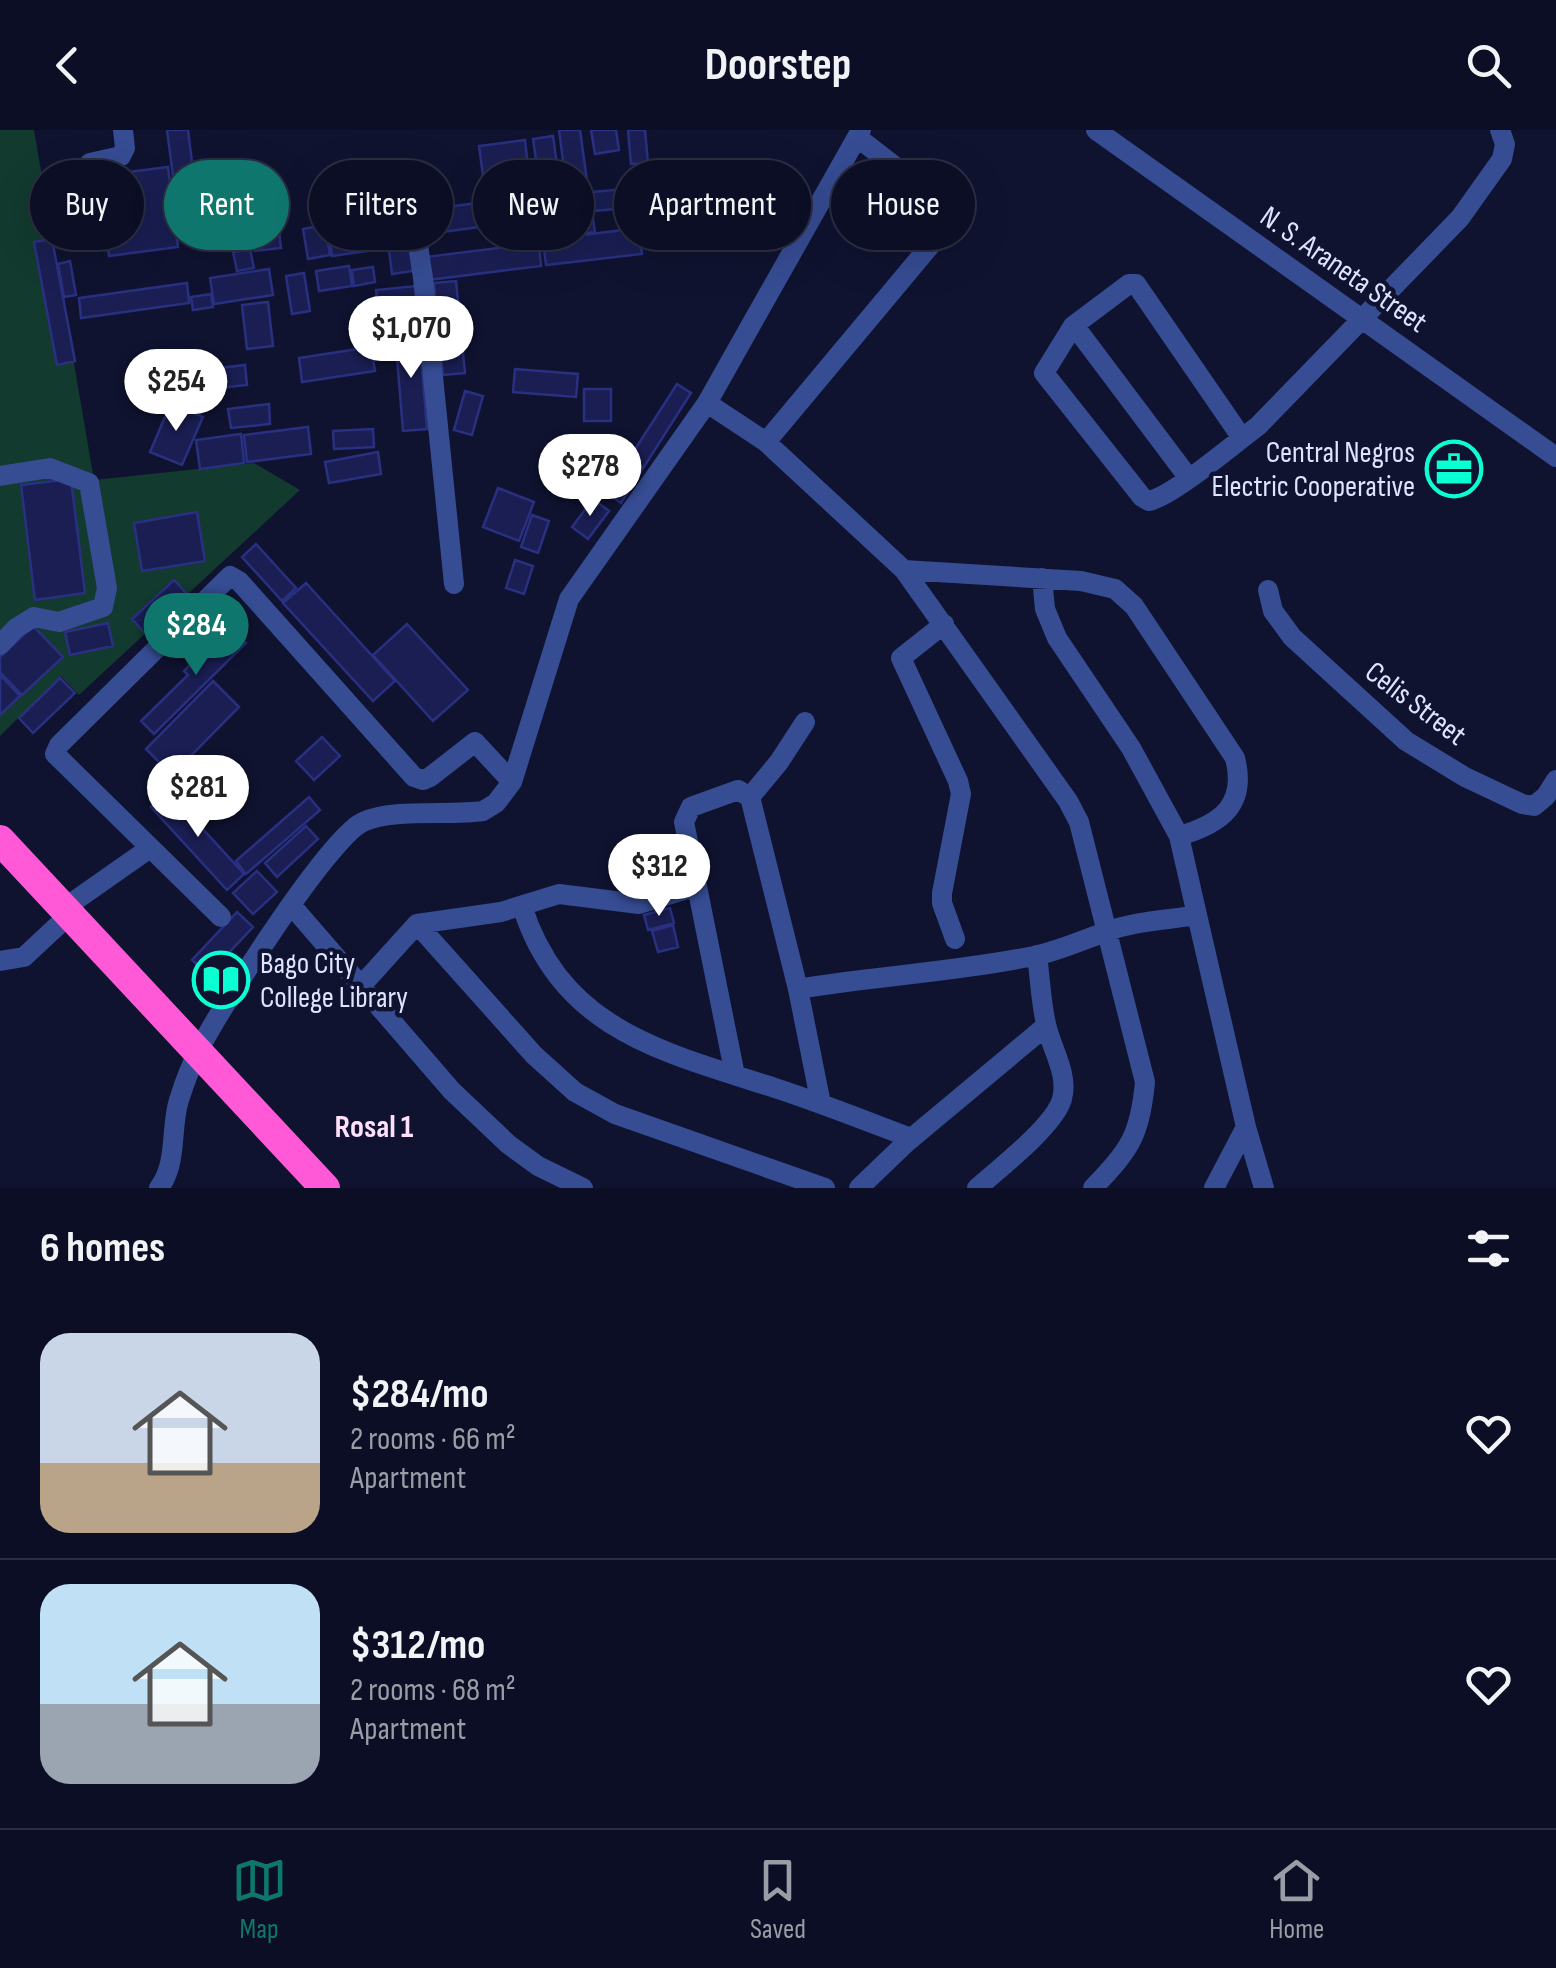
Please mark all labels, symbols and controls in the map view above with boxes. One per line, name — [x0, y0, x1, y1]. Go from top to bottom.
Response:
icon: back — [40, 38, 95, 93]
text: Doorstep — [705, 38, 851, 93]
icon: search — [1461, 38, 1516, 93]
chip: Buy — [30, 160, 144, 250]
chip: Rent — [164, 160, 289, 250]
chip: Filters — [309, 160, 453, 250]
chip: New — [473, 160, 594, 250]
chip: Apartment — [614, 160, 811, 250]
chip: House — [831, 160, 975, 250]
street label: N. S. Araneta Street — [1253, 199, 1434, 341]
pin: $1,070 — [330, 296, 492, 381]
text: $1,070 — [370, 309, 452, 348]
pin: $254 — [117, 349, 235, 434]
text: $254 — [146, 362, 206, 401]
pin: $278 — [531, 434, 649, 519]
place label: Central Negros Electric Cooperative — [1212, 435, 1415, 505]
office icon: Central Negros Electric Cooperative — [1424, 439, 1484, 499]
text: $278 — [560, 447, 620, 486]
pin: $284 — [137, 593, 255, 678]
text: $284 — [166, 606, 226, 645]
street label: Celis Street — [1358, 654, 1473, 753]
pin: $281 — [139, 755, 257, 840]
text: $281 — [169, 768, 227, 807]
pin: $312 — [600, 834, 718, 919]
text: $312 — [630, 847, 688, 886]
place label: Bago City College Library — [260, 946, 408, 1016]
library icon: Bago City College Library — [191, 950, 251, 1010]
district label: Rosal 1 — [335, 1108, 414, 1147]
icon: filters — [1461, 1221, 1516, 1276]
text: 6 homes — [40, 1223, 165, 1274]
text: $284/mo — [350, 1369, 489, 1420]
icon: home — [120, 1373, 240, 1493]
icon: heart — [1461, 1406, 1516, 1461]
text: 2 rooms · 66 m² — [350, 1420, 516, 1459]
text: Apartment — [350, 1459, 466, 1498]
text: $312/mo — [350, 1620, 485, 1671]
icon: home — [120, 1624, 240, 1744]
icon: heart — [1461, 1657, 1516, 1712]
text: 2 rooms · 68 m² — [350, 1671, 516, 1710]
text: Apartment — [350, 1710, 466, 1749]
tab: Map — [232, 1853, 287, 1946]
tab: Saved — [750, 1853, 806, 1946]
tab: Home — [1269, 1853, 1324, 1946]

